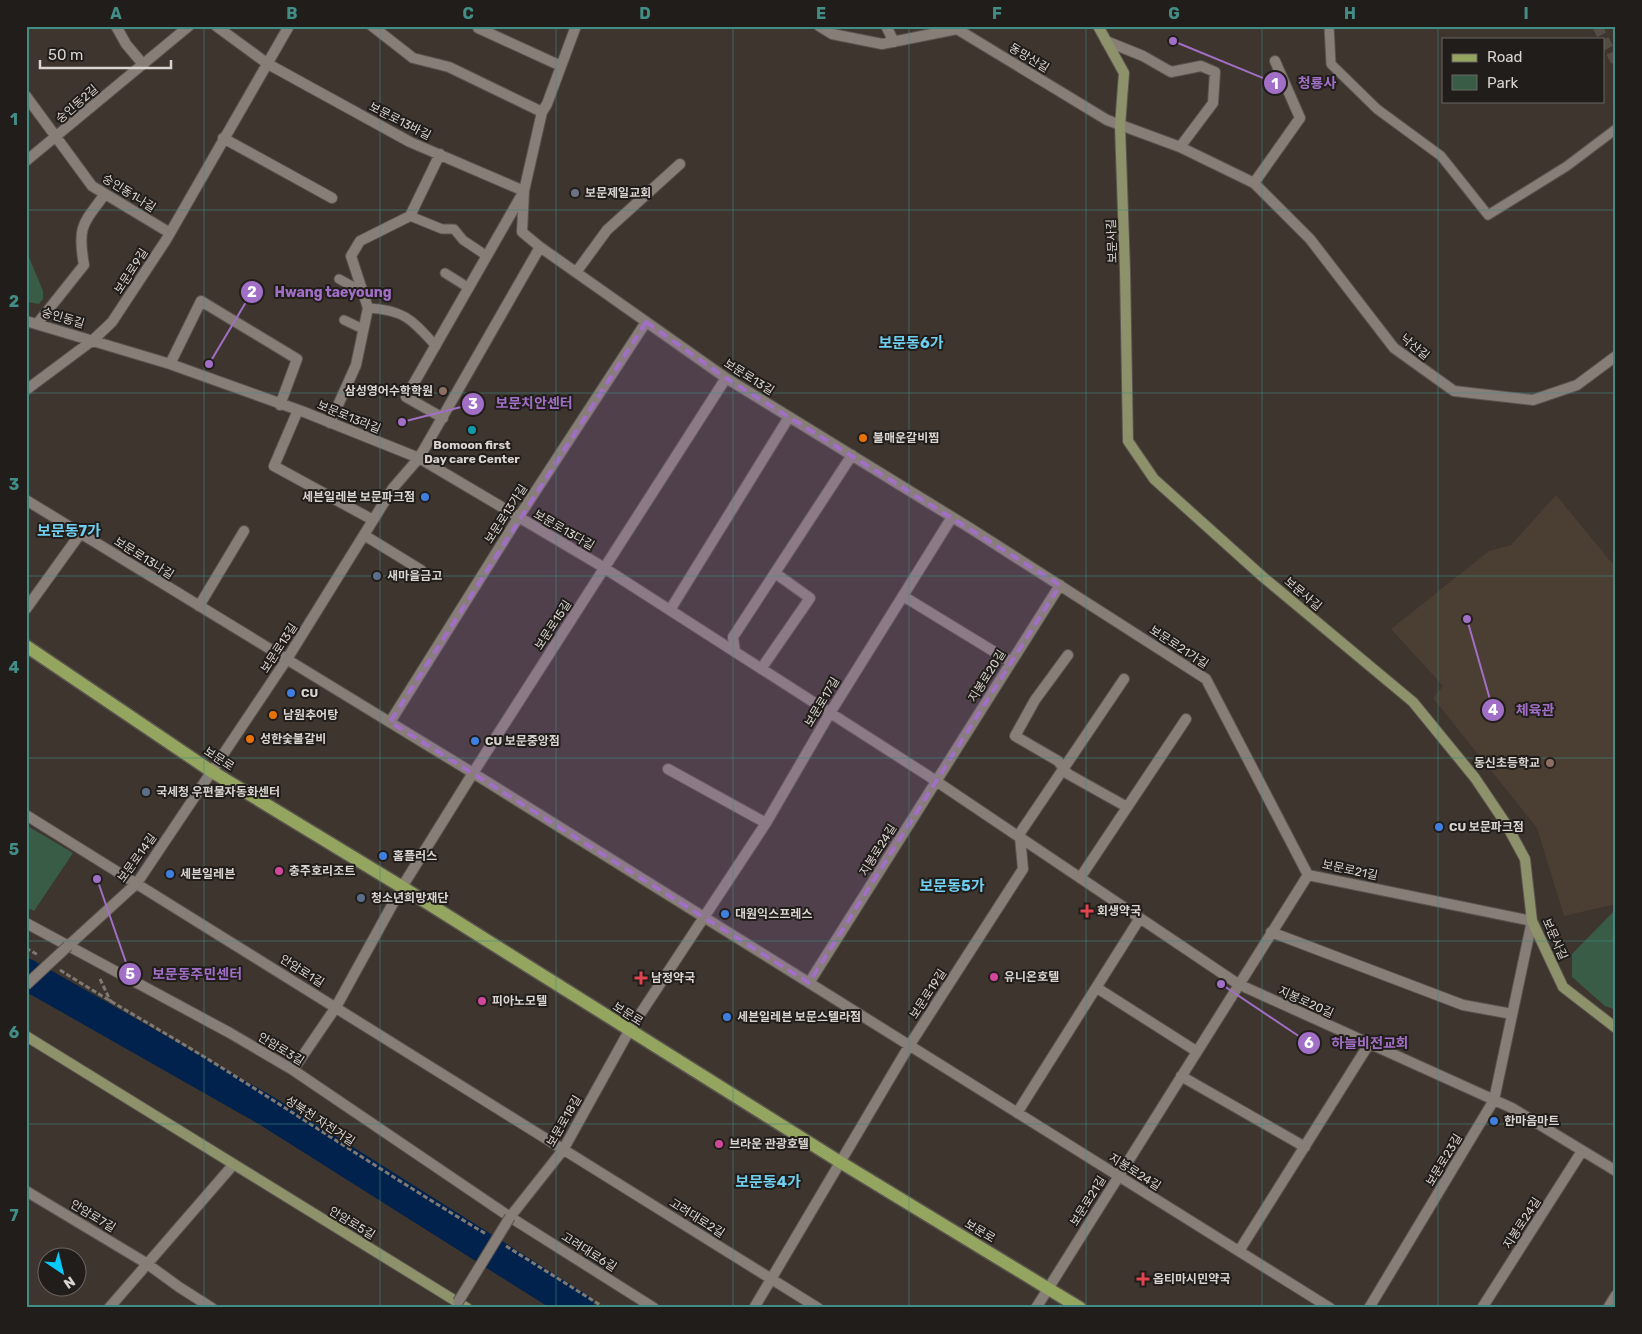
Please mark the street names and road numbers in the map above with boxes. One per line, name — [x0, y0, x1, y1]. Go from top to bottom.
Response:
street label: 동망산길 — [1006, 41, 1052, 75]
street label: 숭인동2길 — [53, 82, 101, 126]
street label: 보문로13바길 — [367, 99, 433, 143]
street label: 숭인동1나길 — [100, 171, 158, 215]
street label: 보문사길 — [1104, 219, 1120, 263]
street label: 보문로9길 — [111, 246, 151, 296]
street label: 숭인동길 — [40, 305, 86, 331]
street label: 낙산길 — [1398, 331, 1432, 363]
street label: 보문로13길 — [721, 356, 777, 398]
street label: 보문로13라길 — [315, 398, 383, 436]
street label: 보문로13가길 — [482, 482, 530, 546]
street label: 보문로13다길 — [531, 507, 597, 553]
street label: 보문로13나길 — [112, 534, 176, 582]
street label: 보문사길 — [1282, 574, 1324, 614]
street label: 보문로15길 — [532, 598, 574, 652]
street label: 보문로13길 — [258, 620, 300, 676]
street label: 보문로21가길 — [1147, 623, 1211, 671]
street label: 지봉로20길 — [965, 647, 1009, 705]
street label: 보문로17길 — [802, 675, 842, 729]
street label: 보문로 — [201, 744, 237, 774]
street label: 지봉로24길 — [857, 821, 899, 879]
street label: 보문로14길 — [115, 831, 159, 885]
street label: 보문로21길 — [1321, 857, 1379, 883]
street label: 보문사길 — [1540, 916, 1570, 962]
street label: 안암로1길 — [277, 952, 327, 990]
street label: 보문로19길 — [907, 967, 949, 1021]
street label: 지봉로20길 — [1276, 984, 1336, 1020]
street label: 보문로 — [610, 999, 646, 1029]
street label: 안암로3길 — [255, 1030, 307, 1068]
street label: 성북천 자전거길 — [283, 1093, 357, 1149]
street label: 보문로18길 — [544, 1093, 584, 1149]
street label: 보문로23길 — [1423, 1131, 1465, 1189]
street label: 지봉로24길 — [1106, 1151, 1164, 1193]
street label: 보문로21길 — [1067, 1173, 1109, 1229]
street label: 지봉로24길 — [1500, 1195, 1544, 1251]
street label: 고려대로2길 — [667, 1196, 727, 1240]
street label: 안암로7길 — [68, 1197, 118, 1235]
street label: 안암로5길 — [326, 1204, 378, 1242]
street label: 보문로 — [962, 1216, 998, 1246]
street label: 고려대로6길 — [559, 1230, 619, 1274]

